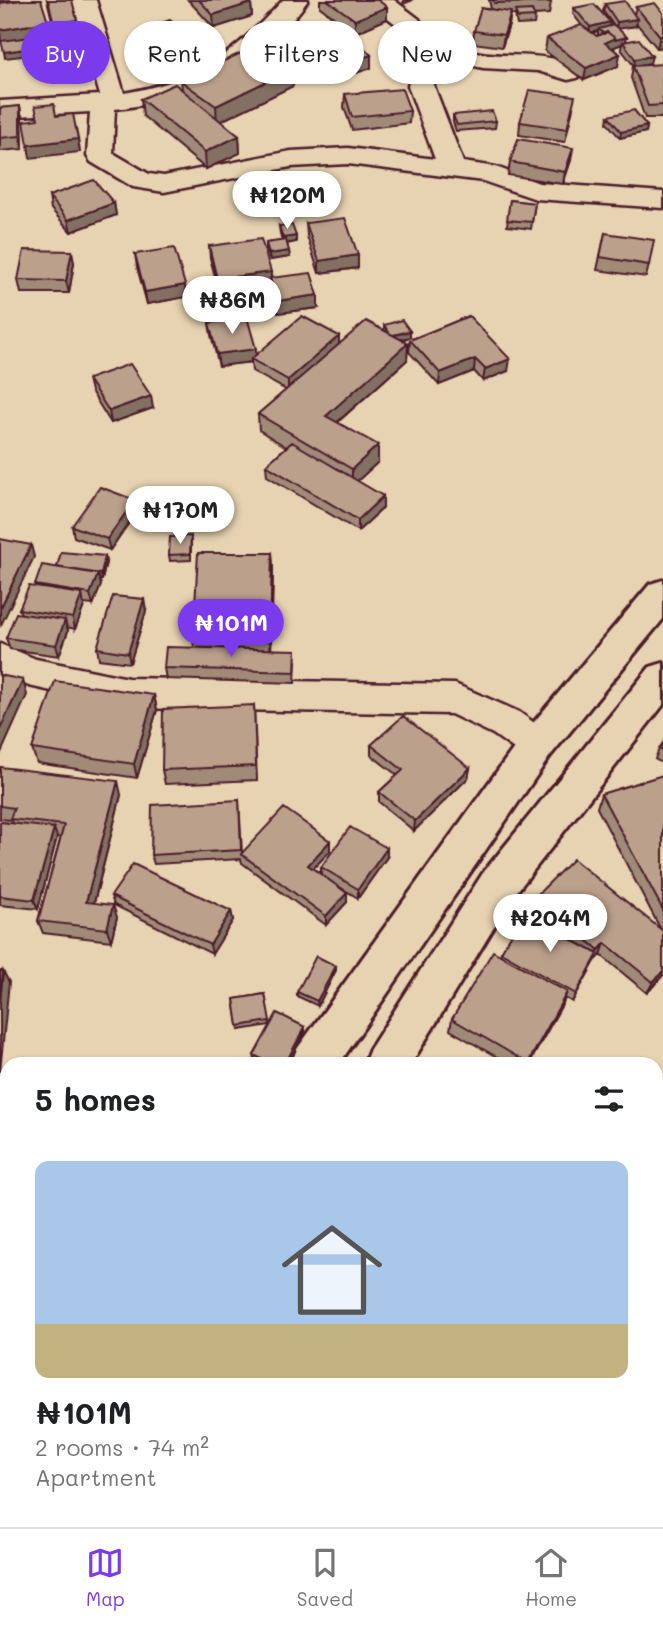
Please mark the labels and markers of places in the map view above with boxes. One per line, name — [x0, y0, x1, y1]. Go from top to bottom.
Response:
pin: ₦120M — [238, 172, 336, 231]
pin: ₦86M — [191, 276, 273, 336]
pin: ₦170M — [131, 486, 229, 546]
pin: ₦101M — [182, 600, 280, 659]
pin: ₦204M — [501, 894, 599, 954]

